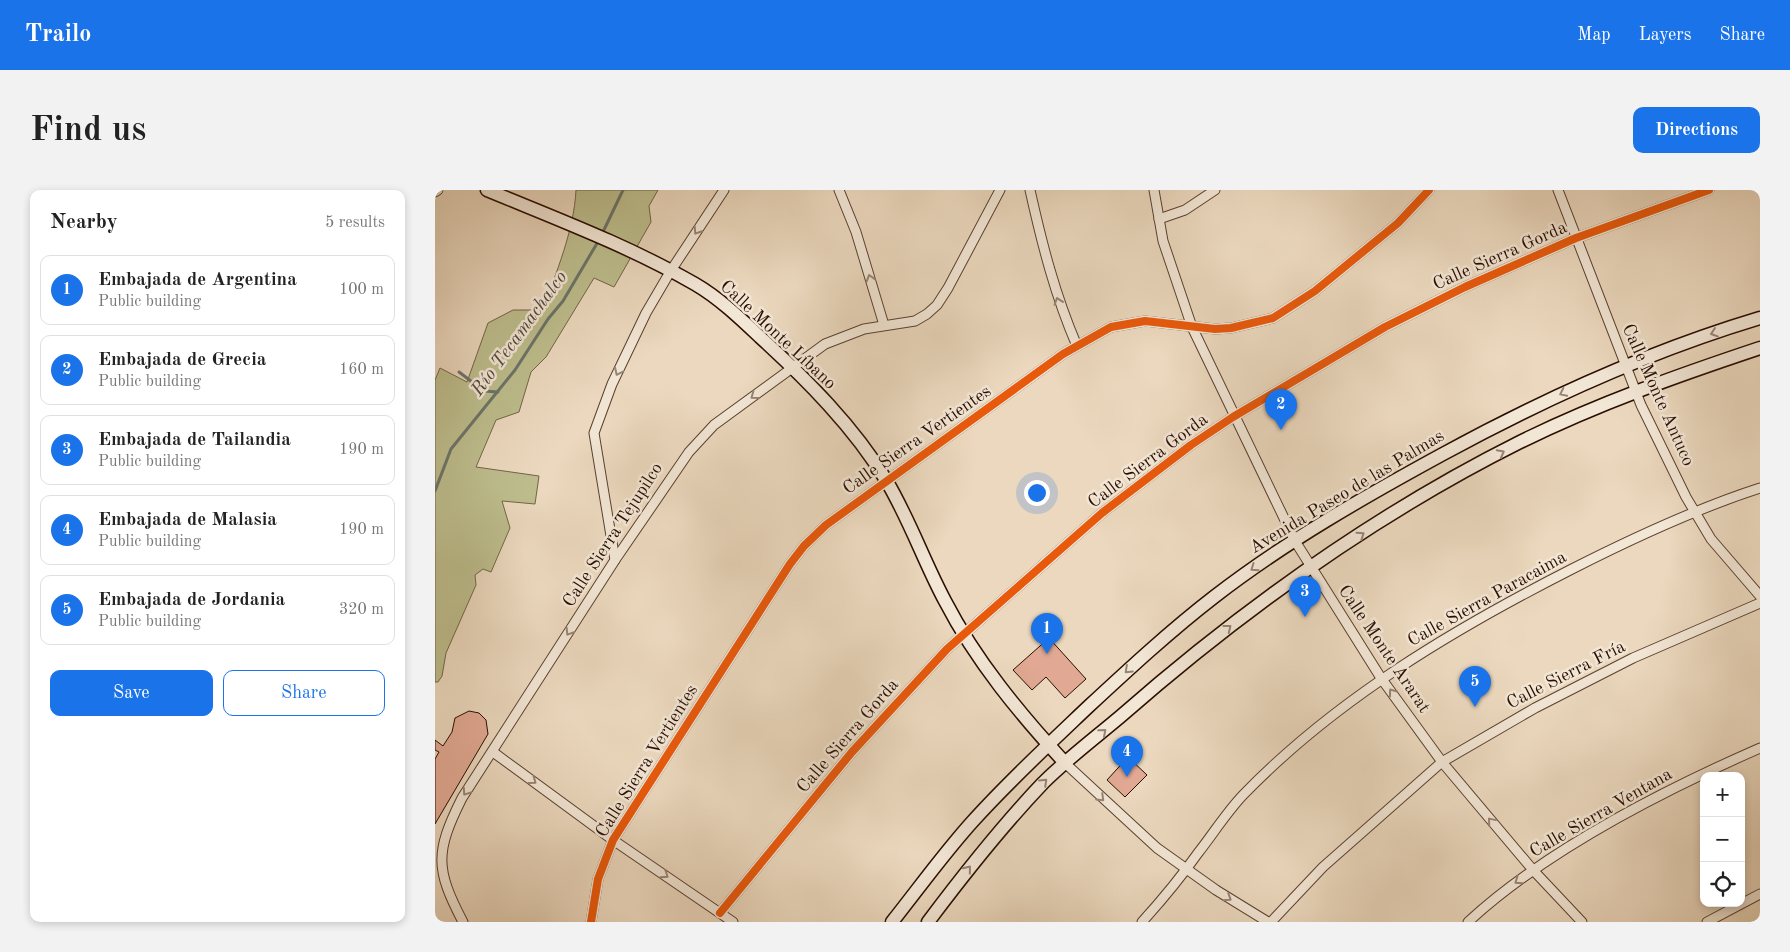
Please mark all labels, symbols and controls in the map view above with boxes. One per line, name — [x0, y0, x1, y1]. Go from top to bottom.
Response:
text: Trailo — [25, 23, 91, 47]
text: Map — [1577, 26, 1611, 44]
text: Layers — [1639, 26, 1691, 44]
text: Share — [1719, 26, 1765, 44]
button: Directions — [1633, 107, 1760, 153]
text: Find us — [30, 113, 146, 148]
text: Nearby — [50, 212, 118, 233]
text: 5 results — [325, 215, 385, 231]
street label: Calle Sierra Gorda — [1430, 218, 1570, 294]
one-way arrow — [694, 225, 703, 234]
water label: Río Tecamachalco — [468, 268, 572, 401]
text: Embajada de Argentina — [98, 271, 297, 290]
one-way arrow — [865, 275, 875, 283]
street label: Calle Monte Líbano — [717, 277, 839, 393]
text: 1 — [62, 282, 72, 298]
text: 100 m — [339, 282, 384, 298]
text: Public building — [98, 294, 201, 310]
one-way arrow — [1054, 297, 1064, 306]
street label: Calle Monte Antuco — [1619, 321, 1697, 469]
one-way arrow — [1710, 327, 1718, 337]
text: Embajada de Grecia — [98, 351, 267, 370]
text: 2 — [62, 362, 72, 378]
text: 160 m — [339, 362, 384, 378]
one-way arrow — [613, 367, 624, 376]
text: Public building — [98, 374, 201, 390]
street label: Calle Sierra Vertientes — [840, 382, 995, 498]
one-way arrow — [1559, 387, 1568, 397]
pin: 2 — [1265, 389, 1297, 430]
one-way arrow — [750, 390, 760, 399]
street label: Calle Sierra Gorda — [1085, 410, 1211, 512]
street label: Avenida Paseo de las Palmas — [1247, 427, 1448, 557]
text: Embajada de Tailandia — [98, 431, 291, 450]
text: 3 — [62, 442, 72, 458]
text: 190 m — [339, 442, 384, 458]
one-way arrow — [1496, 449, 1505, 459]
text: Public building — [98, 454, 201, 470]
street label: Calle Sierra Tejupilco — [560, 460, 666, 610]
your location — [1024, 480, 1050, 506]
text: Embajada de Malasia — [98, 511, 277, 530]
text: 4 — [62, 522, 72, 538]
text: 190 m — [339, 522, 384, 538]
one-way arrow — [1355, 532, 1365, 541]
text: Public building — [98, 534, 201, 550]
street label: Calle Sierra Paracaima — [1405, 548, 1569, 650]
one-way arrow — [1251, 562, 1260, 571]
pin: 3 — [1289, 576, 1321, 617]
street label: Calle Monte Ararat — [1335, 582, 1433, 716]
text: Embajada de Jordania — [98, 591, 285, 610]
text: 5 — [62, 602, 72, 618]
text: 320 m — [339, 602, 384, 618]
pin: 1 — [1031, 613, 1063, 654]
text: Public building — [98, 614, 201, 630]
one-way arrow — [1222, 625, 1232, 634]
one-way arrow — [566, 626, 575, 636]
street label: Calle Sierra Fría — [1504, 637, 1628, 713]
one-way arrow — [1125, 664, 1134, 673]
pin: 5 — [1459, 666, 1491, 707]
button: Save — [50, 670, 213, 716]
button: Share — [223, 670, 385, 716]
street label: Calle Sierra Gorda — [794, 675, 902, 796]
street label: Calle Sierra Vertientes — [593, 681, 701, 841]
one-way arrow — [1388, 689, 1398, 698]
one-way arrow — [1097, 728, 1106, 737]
pin: 4 — [1111, 736, 1143, 777]
street label: Calle Sierra Ventana — [1527, 765, 1675, 861]
map controls — [1700, 772, 1745, 907]
button: + — [1700, 772, 1745, 817]
one-way arrow — [527, 775, 537, 784]
one-way arrow — [1039, 779, 1048, 788]
one-way arrow — [463, 787, 472, 796]
one-way arrow — [1095, 792, 1104, 801]
one-way arrow — [1488, 817, 1497, 826]
button: − — [1700, 817, 1745, 862]
button: locate — [1700, 862, 1745, 907]
one-way arrow — [962, 865, 971, 874]
one-way arrow — [659, 869, 668, 878]
one-way arrow — [1514, 875, 1524, 884]
one-way arrow — [1222, 892, 1232, 901]

